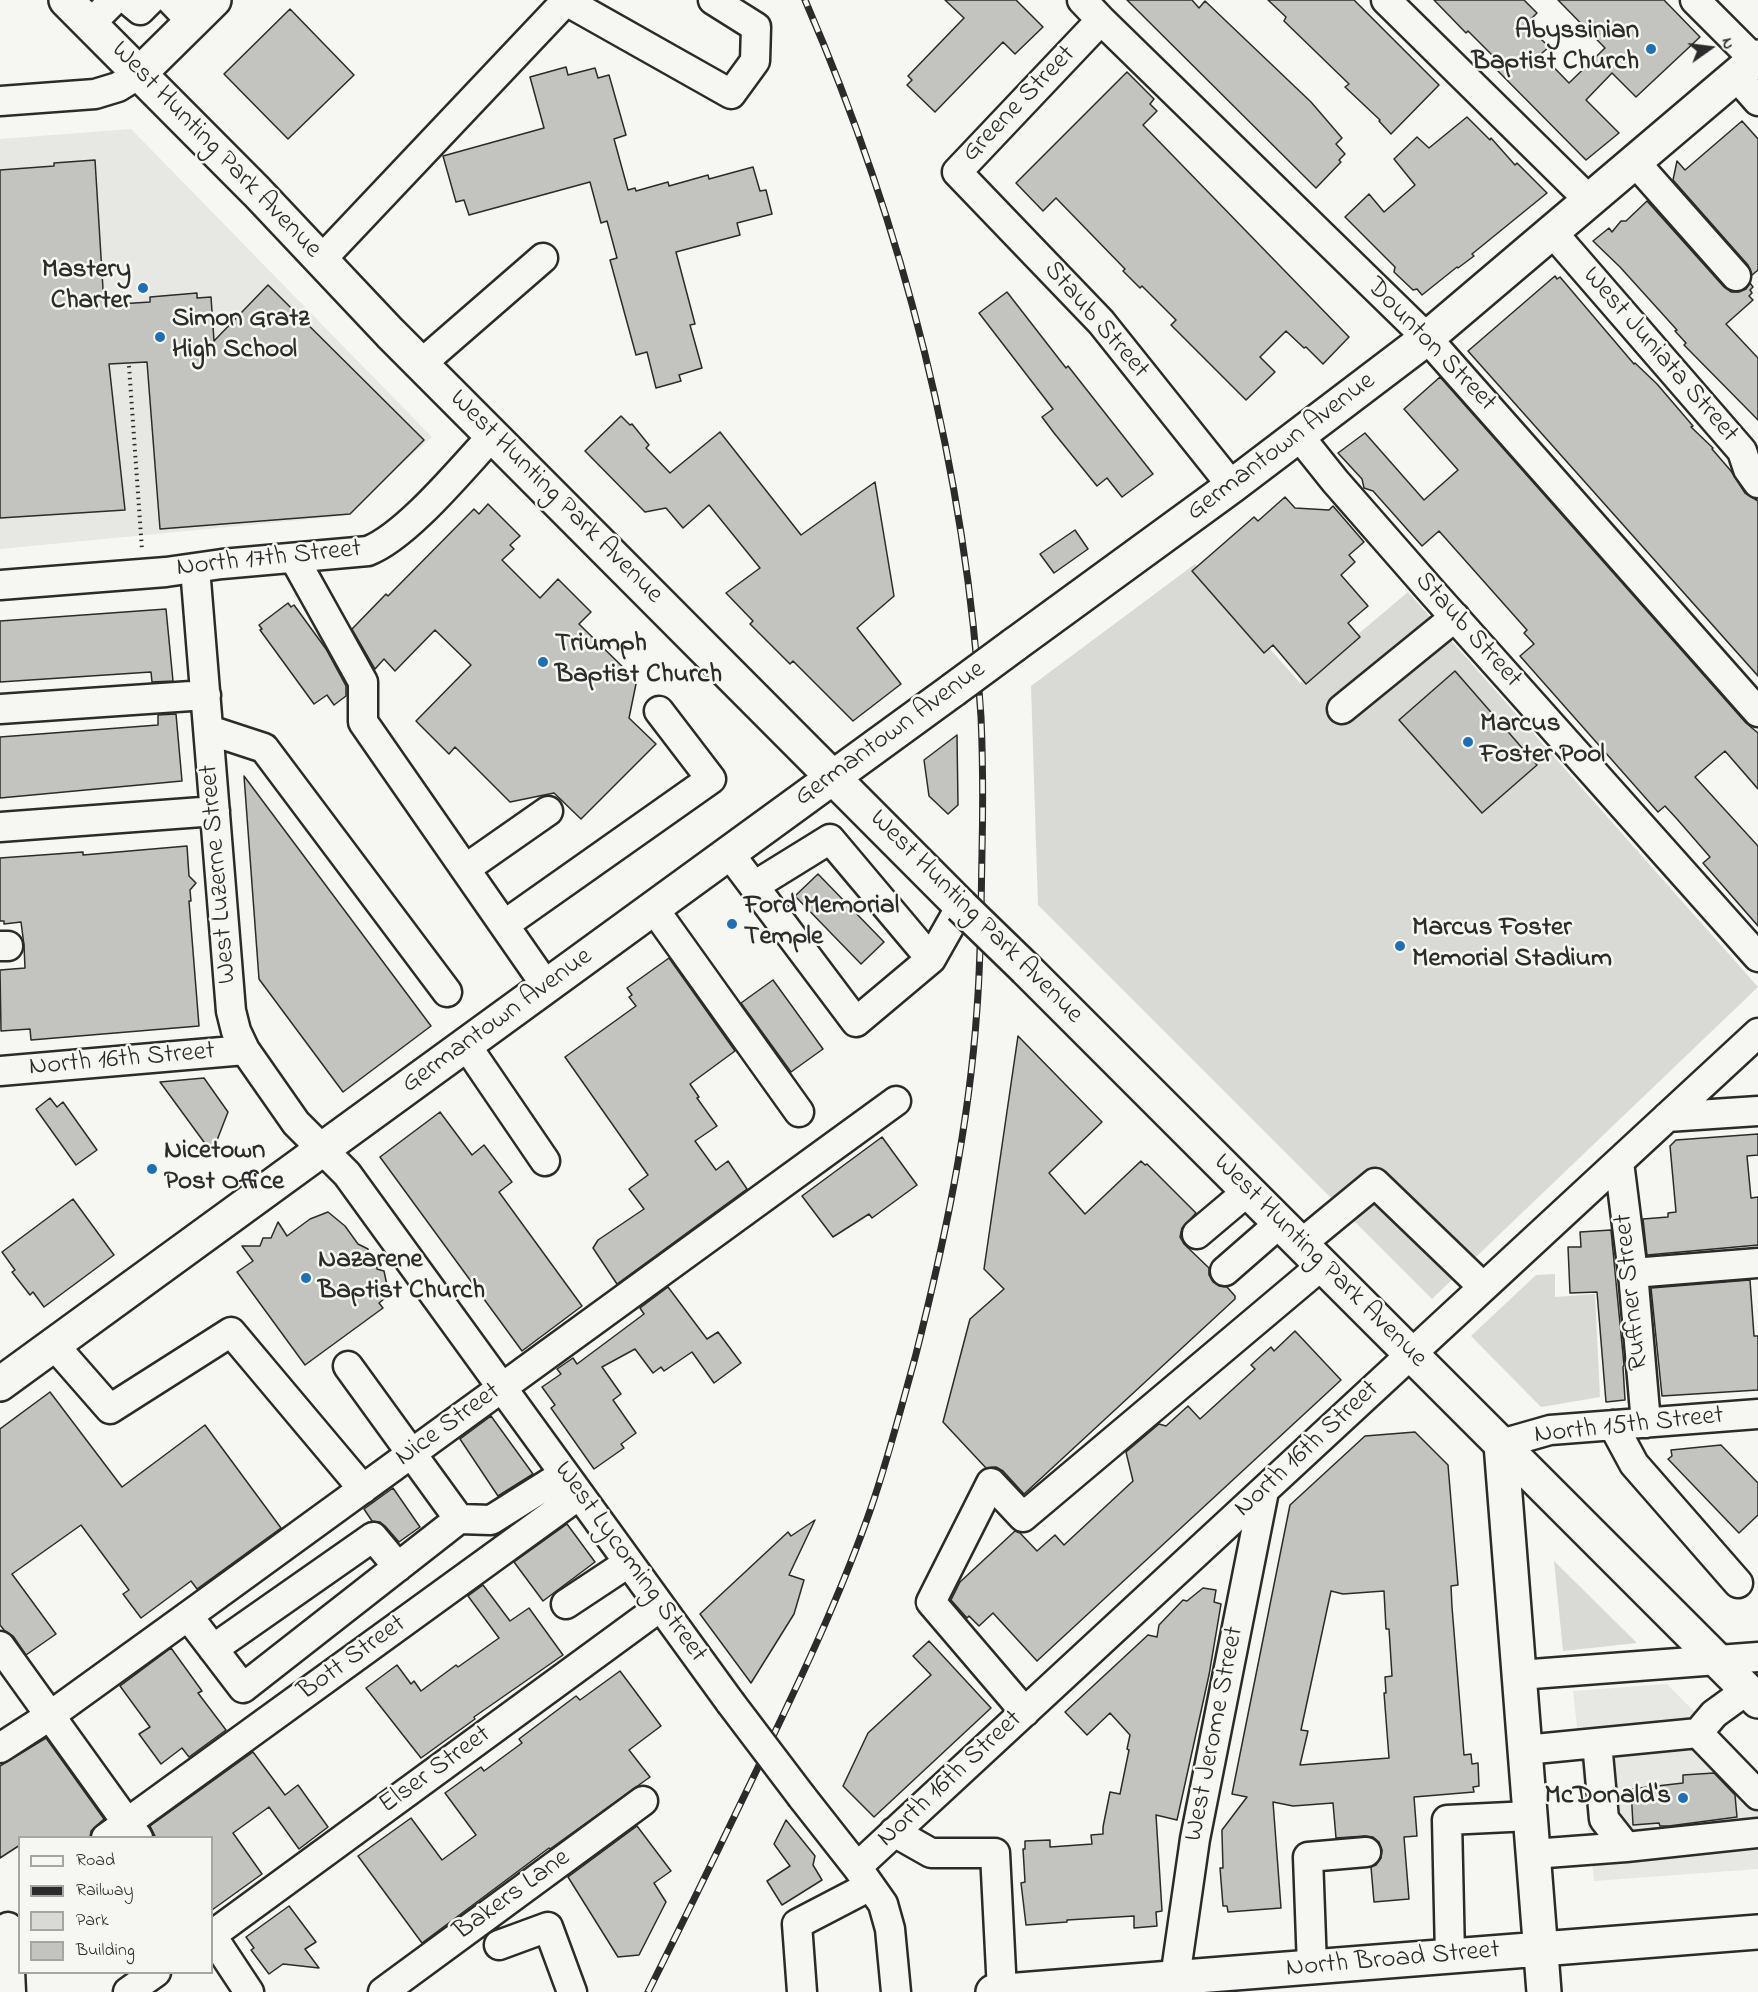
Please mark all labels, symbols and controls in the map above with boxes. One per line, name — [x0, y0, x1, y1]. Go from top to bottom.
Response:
place label: Abyssinian Baptist Church — [1472, 17, 1639, 80]
north arrow — [1680, 18, 1740, 78]
text: N — [1715, 35, 1740, 52]
street label: West Hunting Park Avenue — [103, 36, 327, 266]
street label: Greene Street — [956, 40, 1084, 170]
marker: Abyssinian Baptist Church — [1644, 42, 1658, 56]
place label: Mastery Charter — [42, 256, 131, 319]
street label: Staub Street — [1035, 256, 1155, 386]
street label: West Juniata Street — [1574, 261, 1744, 451]
street label: Dounton Street — [1358, 272, 1502, 420]
marker: Mastery Charter — [136, 281, 150, 295]
place label: Simon Gratz High School — [172, 305, 310, 368]
marker: Simon Gratz High School — [153, 330, 167, 344]
street label: Germantown Avenue — [1181, 366, 1383, 530]
street label: West Hunting Park Avenue — [441, 384, 669, 612]
street label: North 17th Street — [175, 534, 363, 586]
street label: Staub Street — [1406, 566, 1528, 696]
place label: Triumph Baptist Church — [555, 630, 722, 693]
marker: Triumph Baptist Church — [536, 655, 550, 669]
street label: Germantown Avenue — [789, 655, 993, 815]
place label: Marcus Foster Pool — [1480, 710, 1605, 773]
marker: Marcus Foster Pool — [1461, 735, 1475, 749]
street label: West Luzerne Street — [194, 763, 246, 985]
street label: West Hunting Park Avenue — [861, 804, 1089, 1032]
place label: Ford Memorial Temple — [744, 892, 899, 955]
place label: Marcus Foster Memorial Stadium — [1412, 914, 1612, 977]
marker: Ford Memorial Temple — [725, 917, 739, 931]
marker: Marcus Foster Memorial Stadium — [1393, 939, 1407, 953]
street label: Germantown Avenue — [396, 942, 600, 1102]
street label: North 16th Street — [28, 1037, 216, 1085]
place label: Nicetown Post Office — [164, 1137, 284, 1200]
street label: West Hunting Park Avenue — [1205, 1148, 1433, 1376]
marker: Nicetown Post Office — [145, 1162, 159, 1176]
street label: Ruffner Street — [1609, 1212, 1657, 1372]
place label: Nazarene Baptist Church — [318, 1246, 485, 1309]
marker: Nazarene Baptist Church — [299, 1271, 313, 1285]
street label: North 16th Street — [1229, 1375, 1387, 1525]
street label: Nice Street — [390, 1377, 508, 1475]
street label: North 15th Street — [1533, 1401, 1725, 1453]
street label: West Lycoming Street — [545, 1456, 713, 1670]
street label: Bott Street — [293, 1609, 413, 1709]
street label: West Jerome Street — [1179, 1624, 1253, 1844]
street label: North 16th Street — [872, 1705, 1030, 1855]
street label: Elser Street — [374, 1720, 498, 1822]
place label: McDonald's — [1545, 1782, 1671, 1814]
marker: McDonald's — [1676, 1791, 1690, 1805]
legend — [18, 1836, 213, 1974]
street label: Bakers Lane — [449, 1843, 577, 1949]
text: Road — [76, 1848, 115, 1874]
text: Railway — [76, 1878, 133, 1904]
text: Park — [76, 1908, 109, 1934]
street label: North Broad Street — [1285, 1936, 1501, 1986]
text: Building — [76, 1938, 135, 1964]

